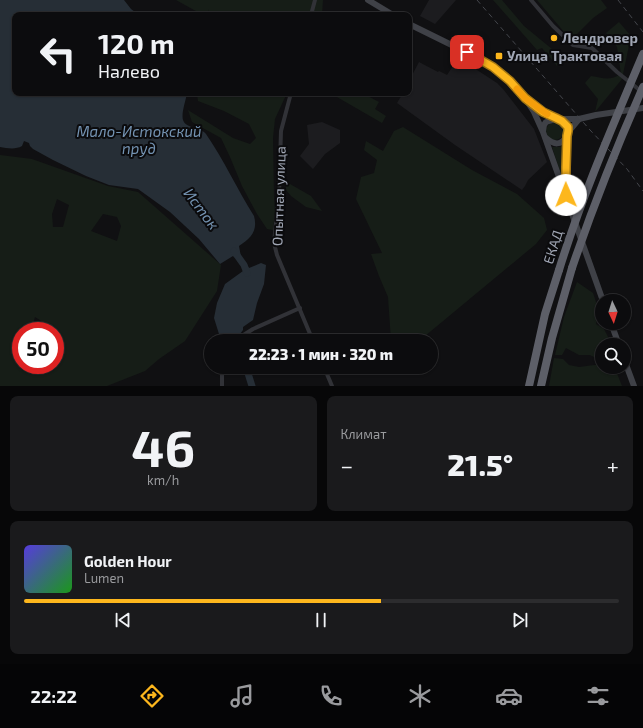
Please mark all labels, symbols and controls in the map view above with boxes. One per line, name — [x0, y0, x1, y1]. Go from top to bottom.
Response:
text: 120 m — [98, 26, 175, 60]
icon: left — [32, 28, 84, 80]
place label: Лендровер — [562, 29, 638, 46]
marker: Лендровер — [549, 33, 559, 43]
pin — [450, 35, 484, 69]
icon: arrive — [456, 41, 478, 63]
place label: Улица Трактовая — [507, 47, 622, 64]
marker: Улица Трактовая — [494, 51, 504, 61]
text: Налево — [98, 60, 160, 82]
water label: Мало-Истокский пруд — [76, 122, 202, 157]
street label: Опытная улица — [268, 146, 289, 246]
position arrow — [545, 174, 587, 216]
water label: Исток — [180, 184, 223, 233]
street label: ЕКАД — [539, 227, 566, 266]
north arrow — [595, 294, 631, 330]
map controls — [595, 294, 631, 374]
speed limit sign: 50 — [12, 322, 64, 374]
button: search — [595, 338, 631, 374]
text: 22:23 · 1 мин · 320 m — [249, 345, 393, 363]
text: 46 — [131, 415, 195, 477]
text: Климат — [341, 426, 387, 442]
text: 21.5° — [447, 446, 513, 482]
text: − — [341, 452, 353, 478]
text: + — [607, 452, 619, 478]
text: km/h — [147, 472, 179, 488]
text: Golden Hour — [84, 552, 172, 570]
text: Lumen — [84, 570, 124, 586]
icon: previous — [112, 609, 134, 631]
icon: pause — [310, 609, 332, 631]
icon: next — [509, 609, 531, 631]
icon: directions — [138, 682, 166, 710]
icon: music — [228, 682, 256, 710]
icon: phone — [317, 682, 345, 710]
icon: climate — [406, 682, 434, 710]
icon: car — [495, 682, 523, 710]
icon: filters — [584, 682, 612, 710]
text: 22:22 — [31, 685, 77, 707]

